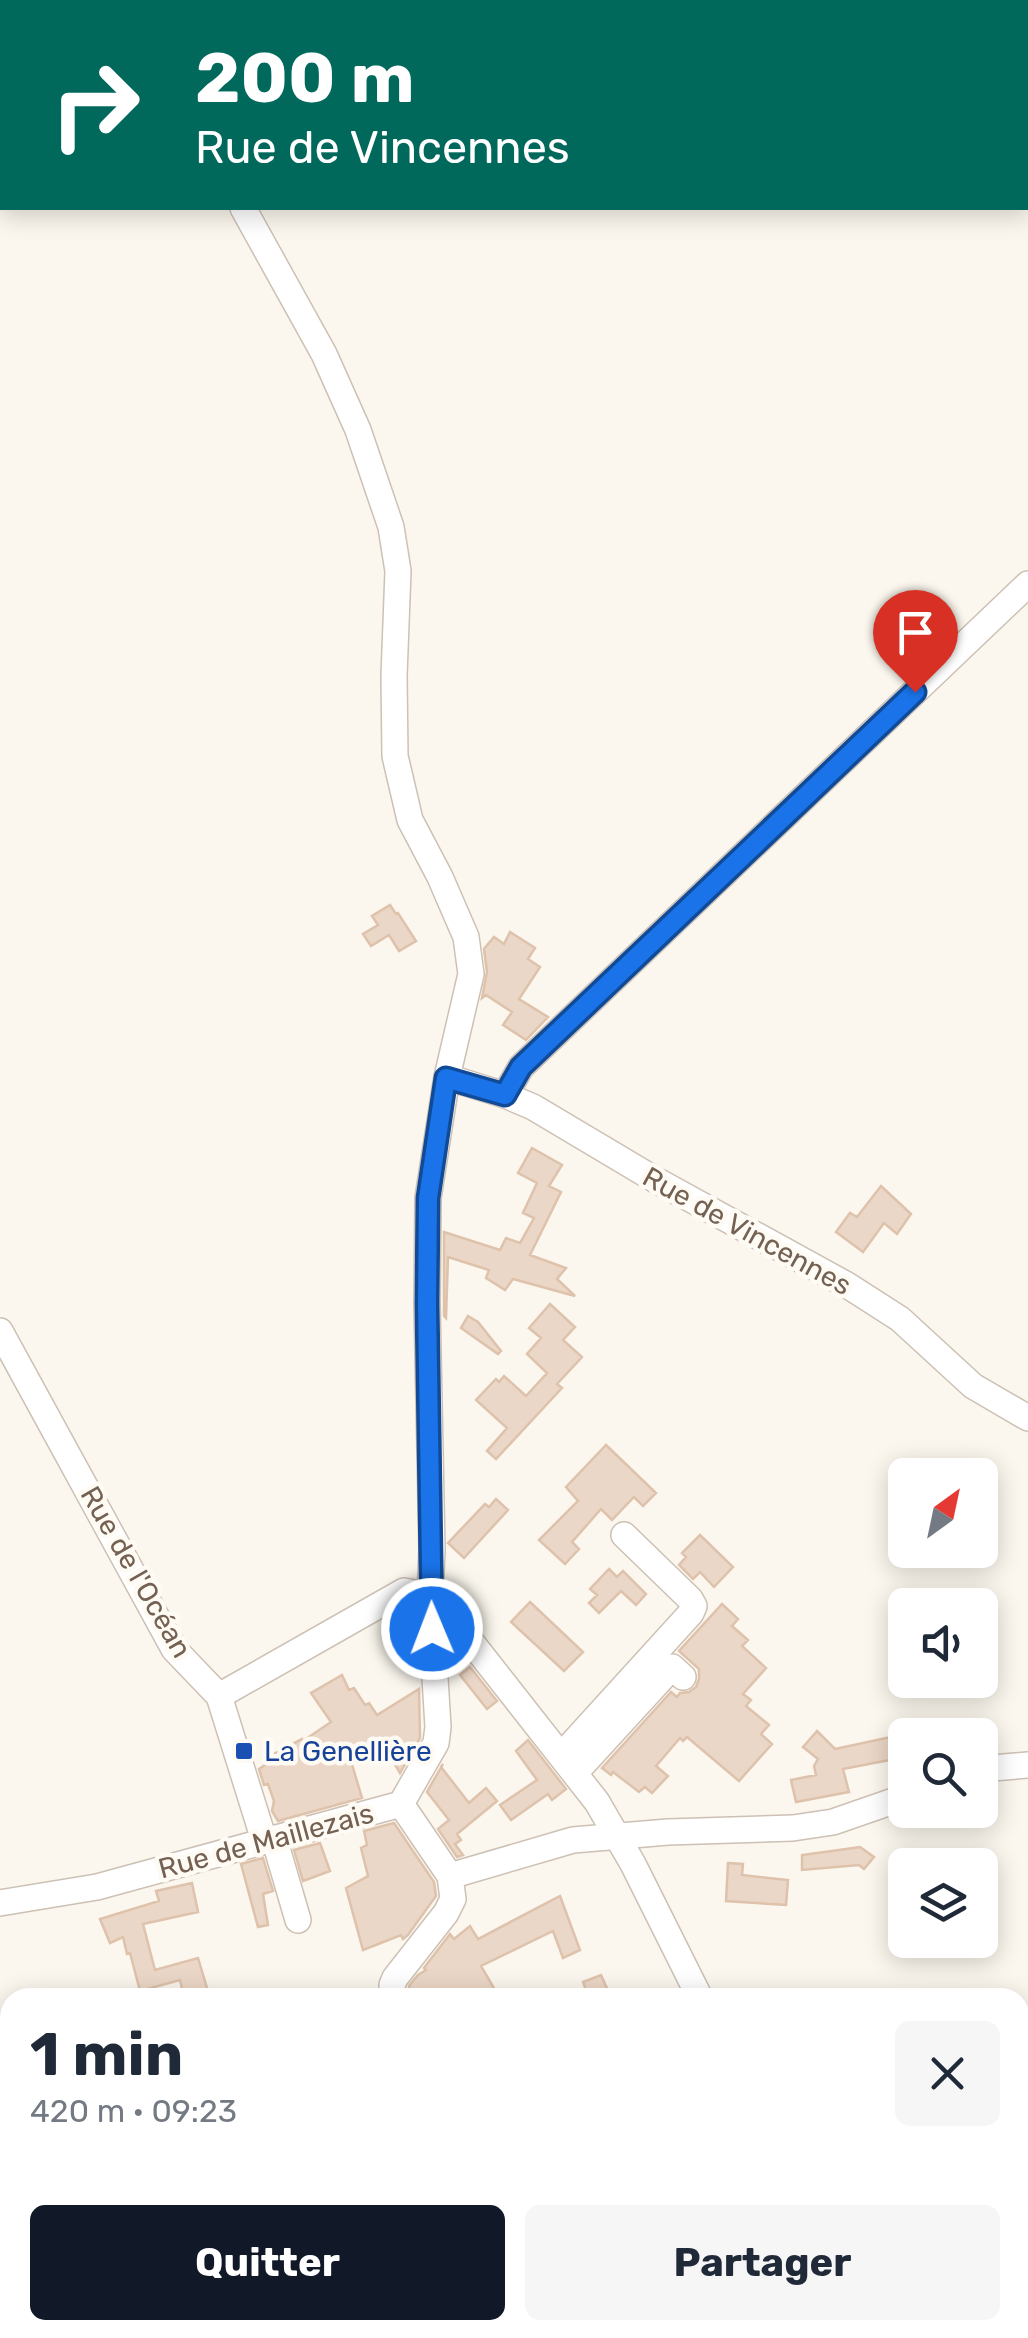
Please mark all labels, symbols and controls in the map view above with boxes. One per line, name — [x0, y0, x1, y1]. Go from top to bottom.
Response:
text: 200 m — [195, 37, 415, 120]
icon: right — [30, 40, 160, 170]
text: Rue de Vincennes — [195, 121, 570, 174]
pin — [873, 590, 958, 693]
icon: arrive — [888, 605, 943, 660]
street label: Rue de Vincennes — [637, 1160, 857, 1302]
north arrow — [888, 1458, 998, 1568]
map controls — [888, 1458, 998, 1958]
street label: Rue de l'Océan — [74, 1480, 198, 1664]
position arrow — [380, 1577, 484, 1681]
button: sound — [888, 1588, 998, 1698]
button: search — [888, 1718, 998, 1828]
place label: La Genellière — [264, 1735, 432, 1768]
marker: La Genellière — [233, 1740, 255, 1762]
street label: Rue de Maillezais — [155, 1796, 377, 1886]
button: layers — [888, 1848, 998, 1958]
text: 1 min — [30, 2019, 183, 2090]
button: close — [895, 2021, 1000, 2126]
text: 420 m · 09:23 — [30, 2092, 237, 2130]
button: Quitter — [30, 2205, 505, 2320]
button: Partager — [525, 2205, 1000, 2320]

